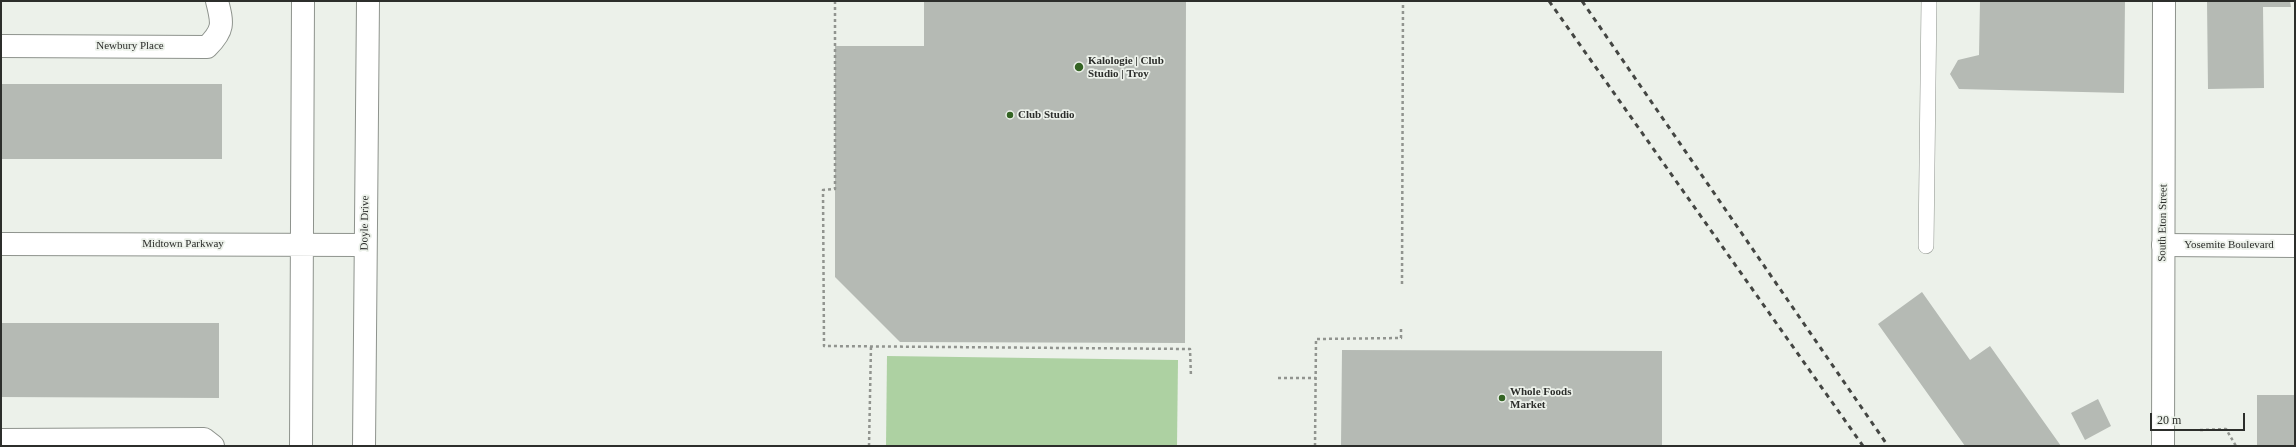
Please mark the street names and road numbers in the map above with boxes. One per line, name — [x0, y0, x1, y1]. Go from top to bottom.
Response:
street label: Newbury Place — [96, 39, 164, 53]
street label: South Eton Street — [2156, 184, 2170, 262]
street label: Doyle Drive — [358, 196, 372, 250]
street label: Midtown Parkway — [142, 237, 224, 251]
street label: Yosemite Boulevard — [2184, 238, 2274, 252]

